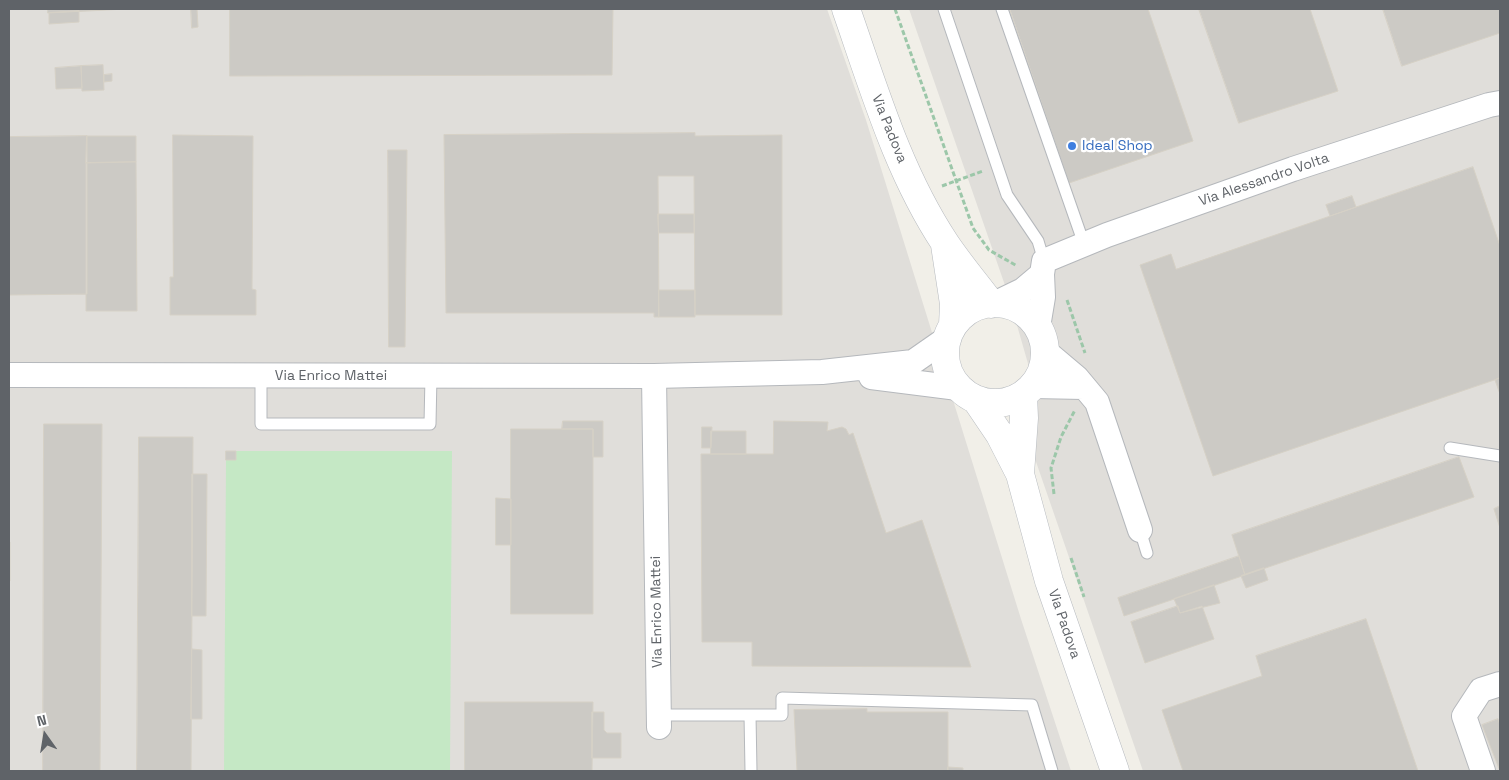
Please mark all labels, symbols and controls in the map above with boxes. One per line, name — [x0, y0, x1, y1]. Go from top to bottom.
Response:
street label: Via Padova — [868, 92, 910, 166]
place label: Ideal Shop — [1082, 138, 1153, 154]
marker: Ideal Shop — [1066, 140, 1078, 152]
street label: Via Alessandro Volta — [1197, 150, 1331, 210]
street label: Via Enrico Mattei — [275, 368, 387, 384]
street label: Via Enrico Mattei — [648, 556, 666, 668]
street label: Via Padova — [1044, 587, 1084, 661]
north arrow — [20, 710, 70, 760]
text: N — [35, 711, 48, 730]

